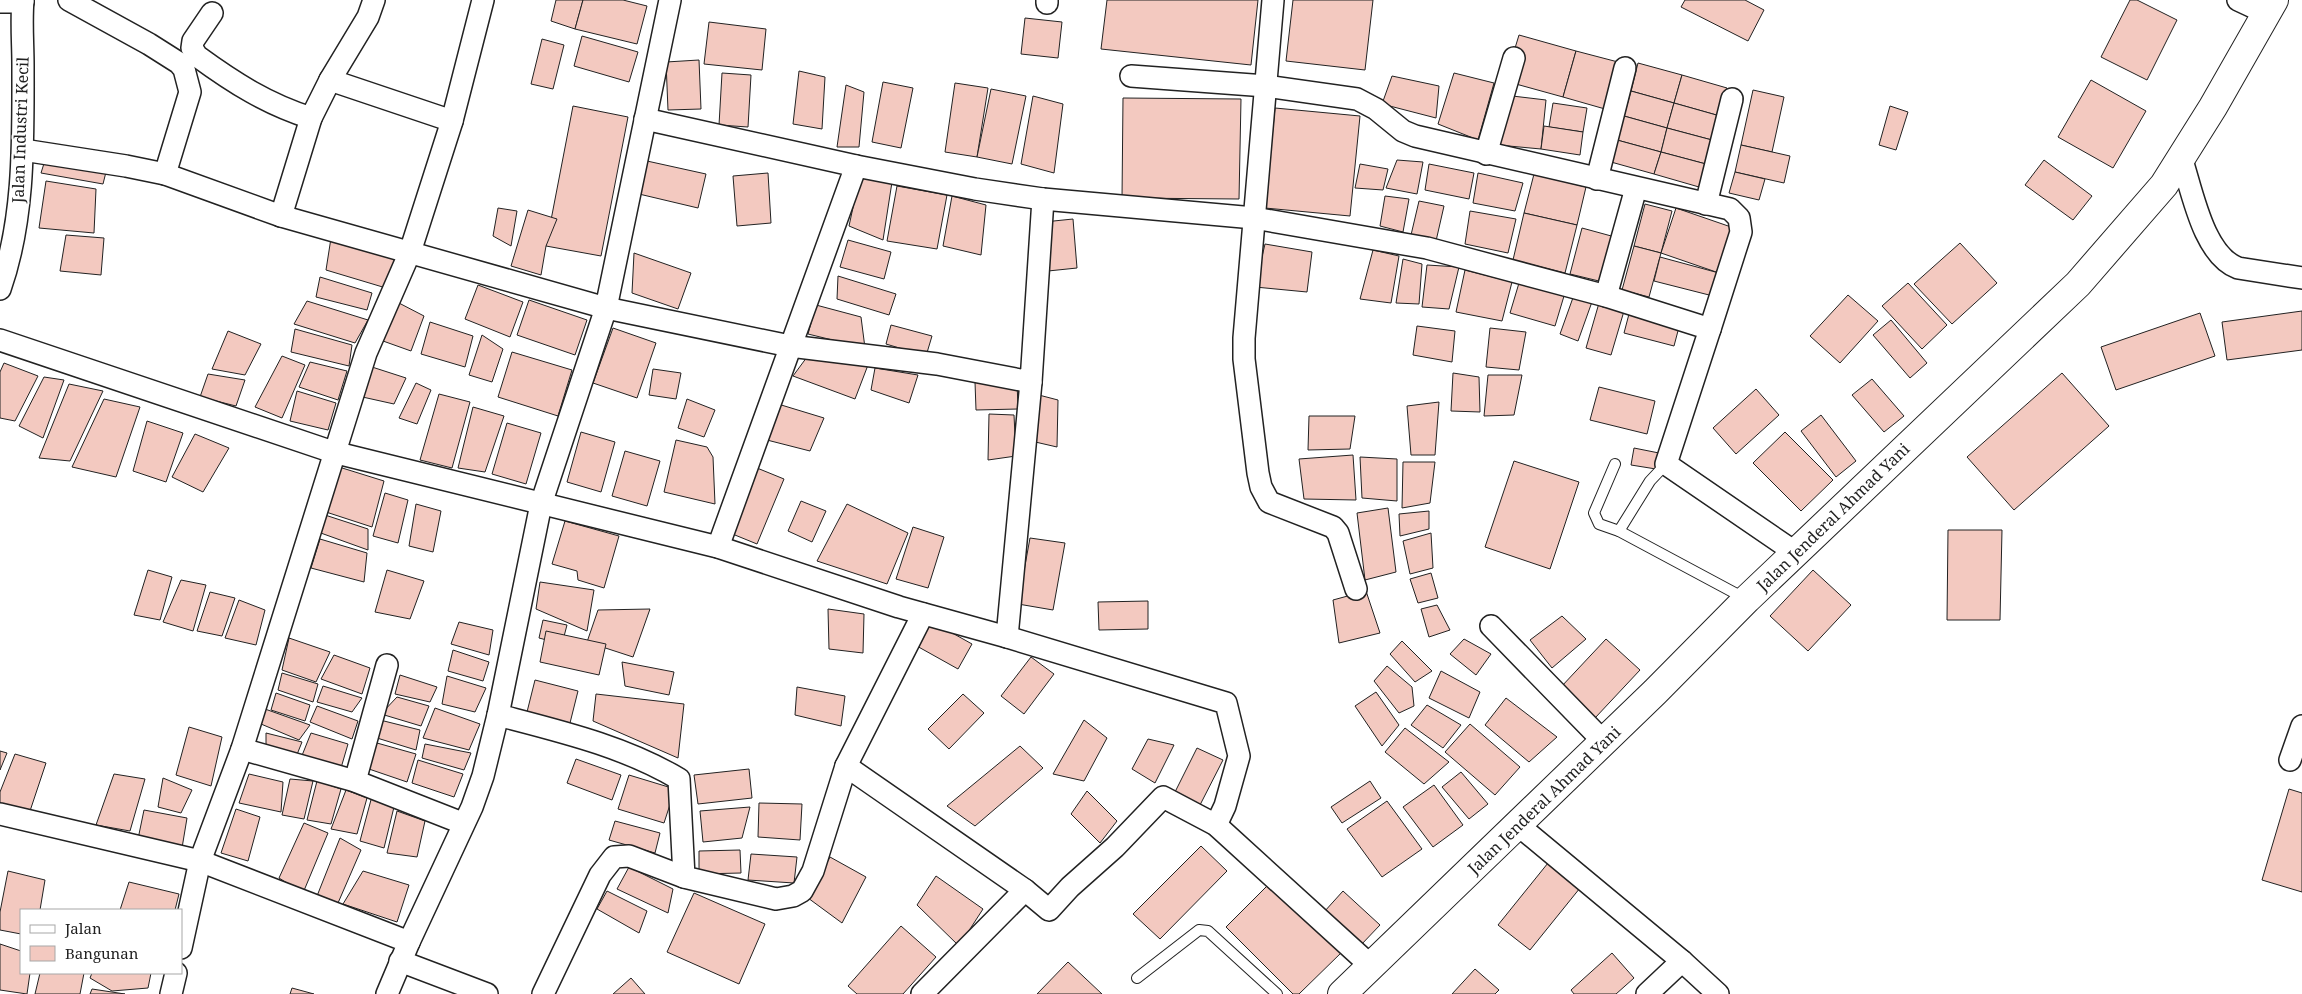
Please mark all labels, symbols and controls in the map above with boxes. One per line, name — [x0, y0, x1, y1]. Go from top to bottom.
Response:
street label: Jalan Industri Kecil — [6, 56, 34, 205]
street label: Jalan Jenderal Ahmad Yani — [1751, 438, 1914, 597]
street label: Jalan Jenderal Ahmad Yani — [1462, 721, 1625, 880]
legend — [20, 909, 182, 974]
text: Jalan — [64, 918, 102, 938]
text: Bangunan — [65, 943, 139, 963]

